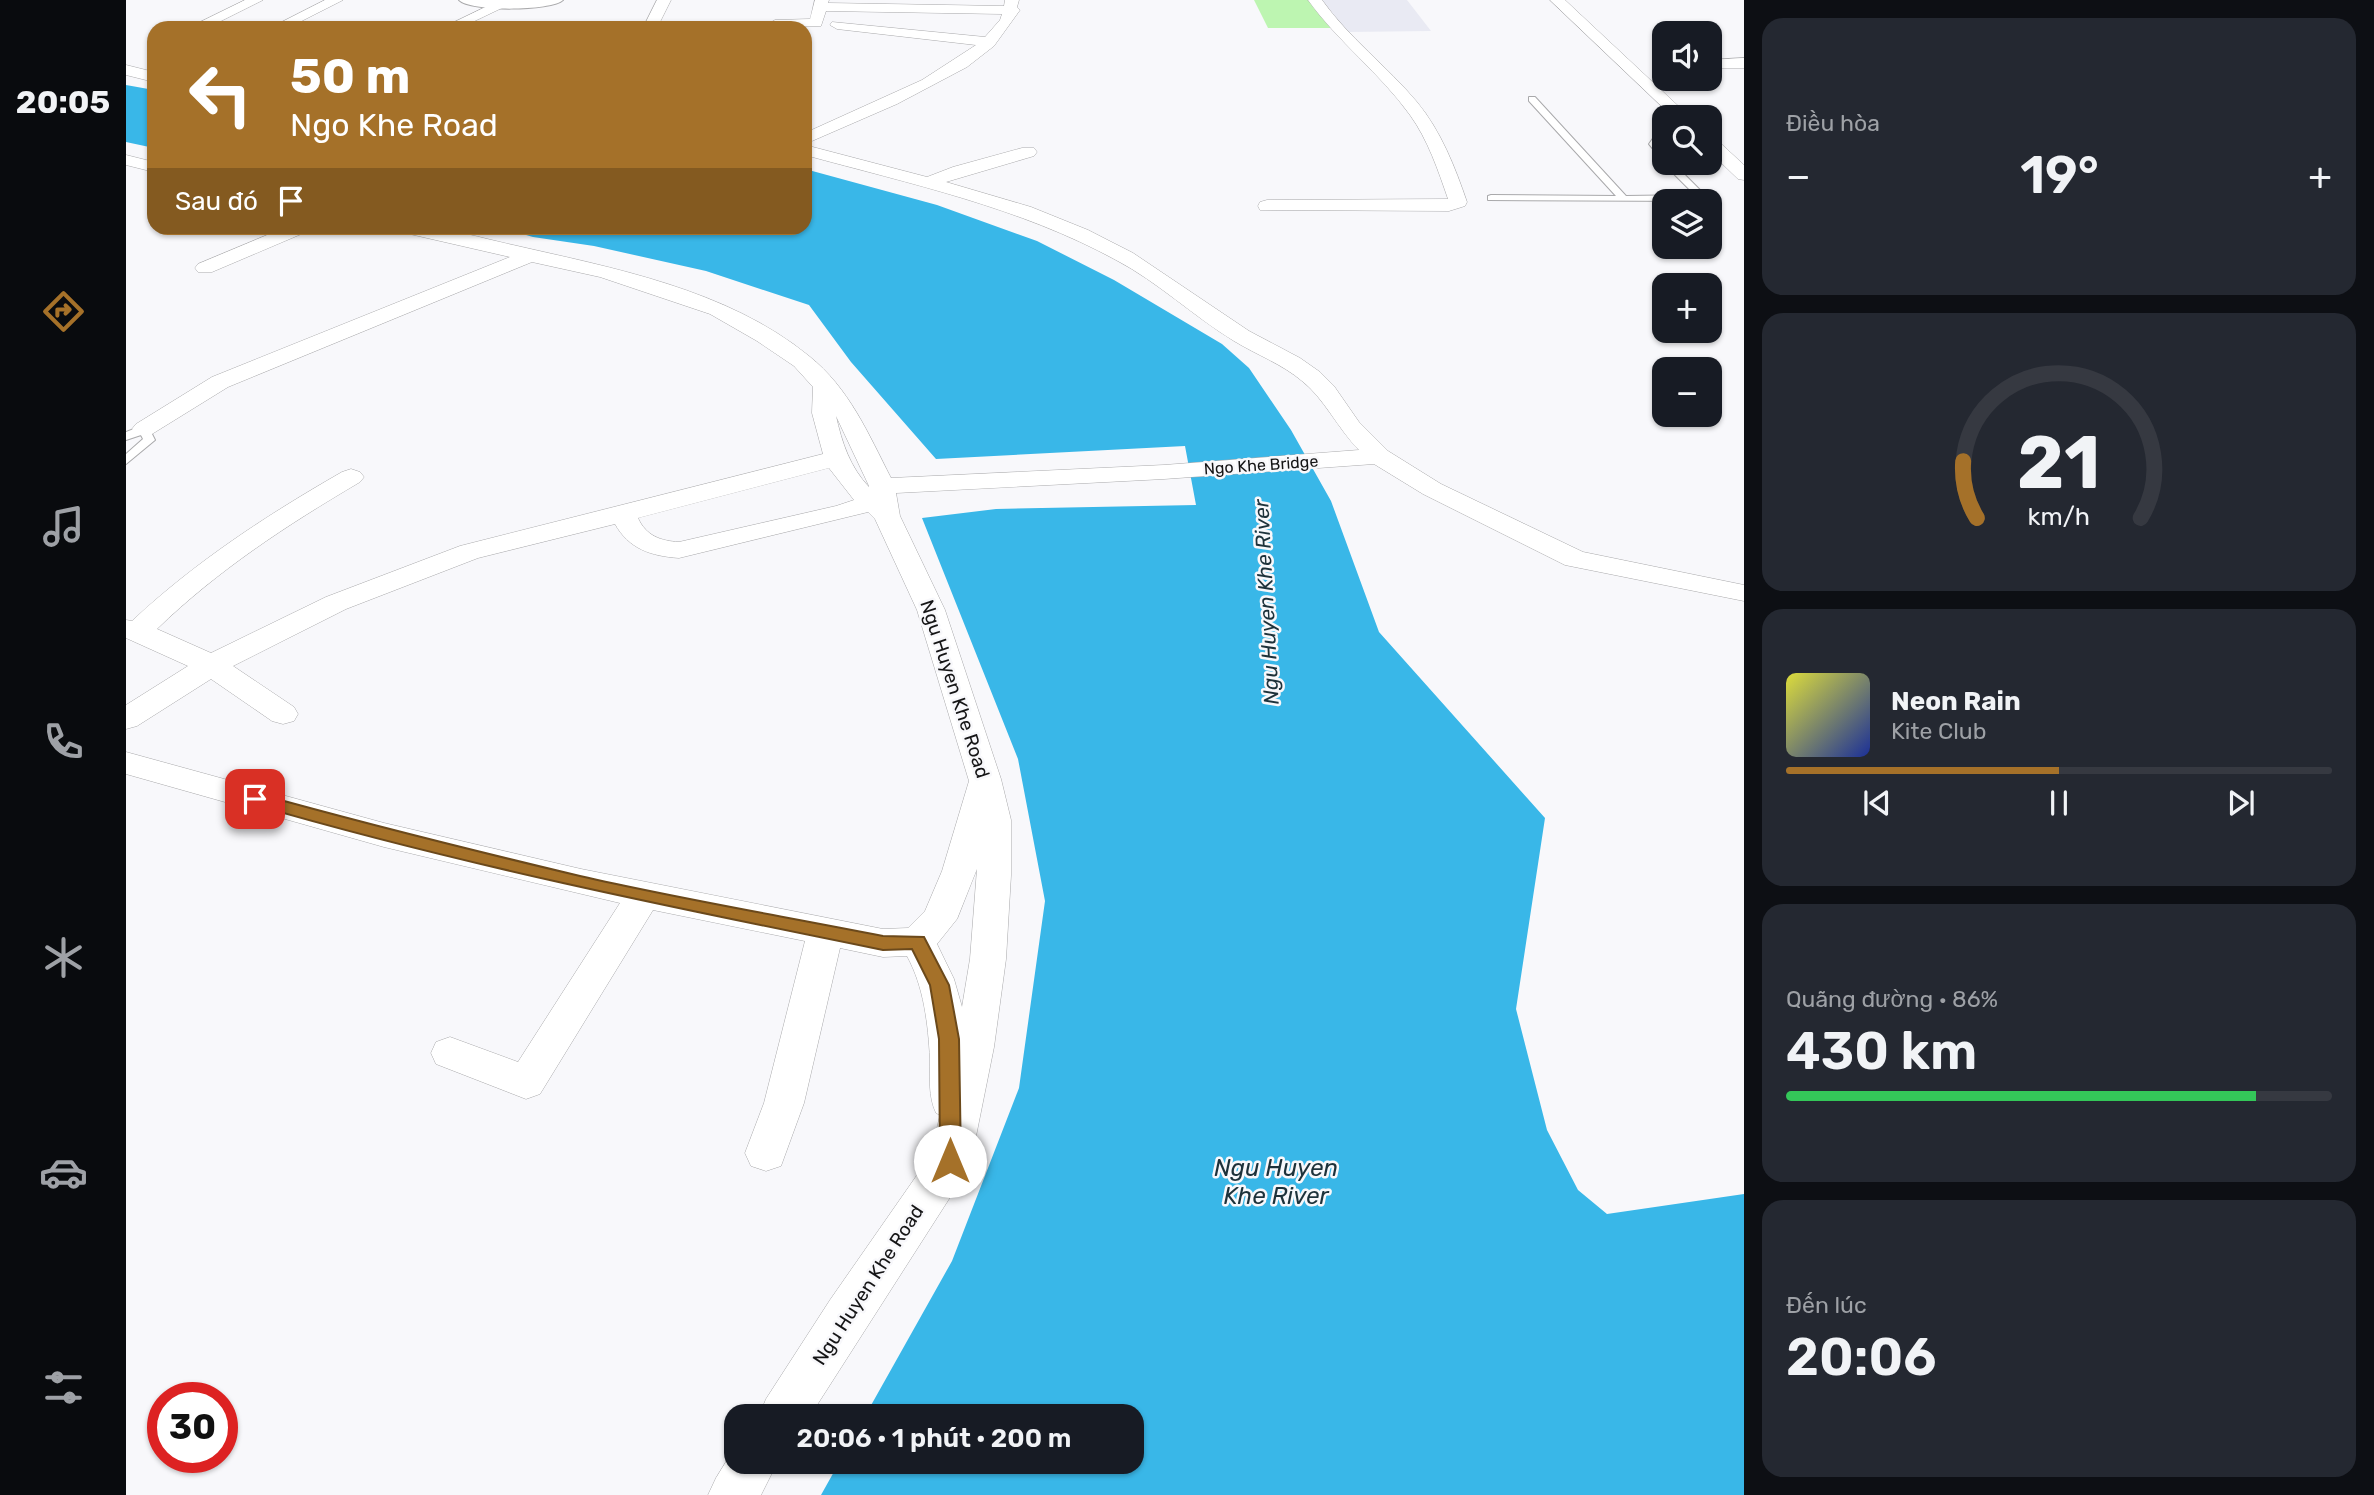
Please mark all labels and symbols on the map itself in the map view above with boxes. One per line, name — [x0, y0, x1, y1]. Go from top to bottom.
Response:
street label: Ngo Khe Bridge — [1203, 452, 1319, 478]
water label: Ngu Huyen Khe River — [1248, 498, 1284, 705]
street label: Ngu Huyen Khe Road — [915, 597, 995, 781]
pin — [225, 769, 285, 829]
position arrow — [913, 1124, 987, 1198]
water label: Ngu Huyen Khe River — [1214, 1154, 1338, 1210]
street label: Ngu Huyen Khe Road — [808, 1201, 928, 1369]
speed limit sign: 30 — [147, 1382, 238, 1473]

